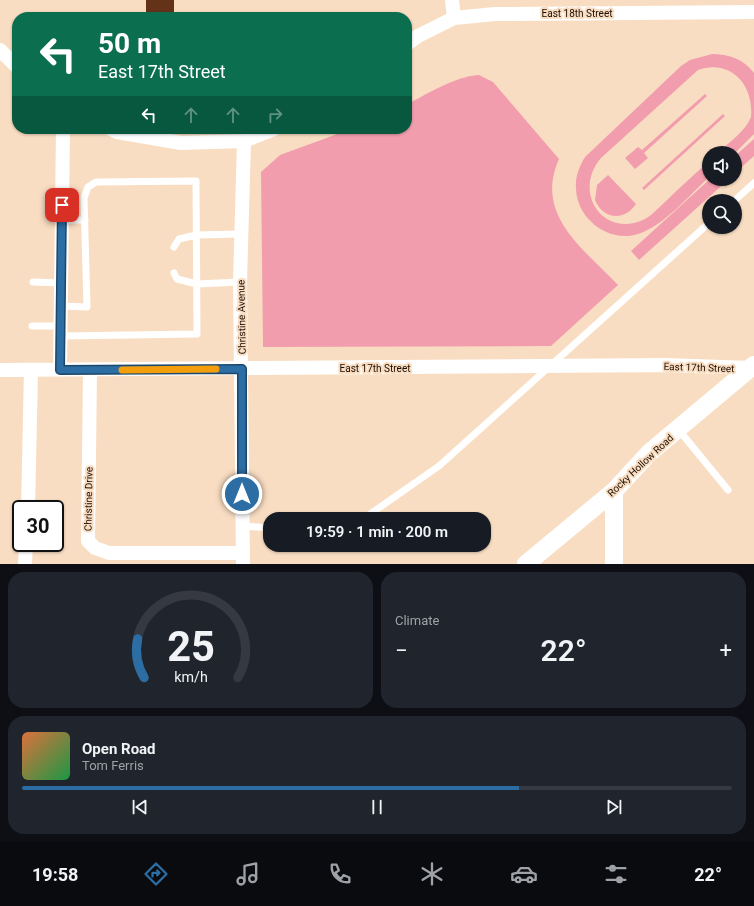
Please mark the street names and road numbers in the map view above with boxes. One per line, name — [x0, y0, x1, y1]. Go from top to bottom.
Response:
street label: East 18th Street — [542, 8, 612, 19]
street label: Christine Avenue — [235, 280, 248, 354]
street label: East 17th Street — [663, 361, 735, 374]
street label: East 17th Street — [340, 363, 410, 374]
street label: Rocky Hollow Road — [605, 432, 675, 499]
street label: Christine Drive — [82, 467, 95, 531]

